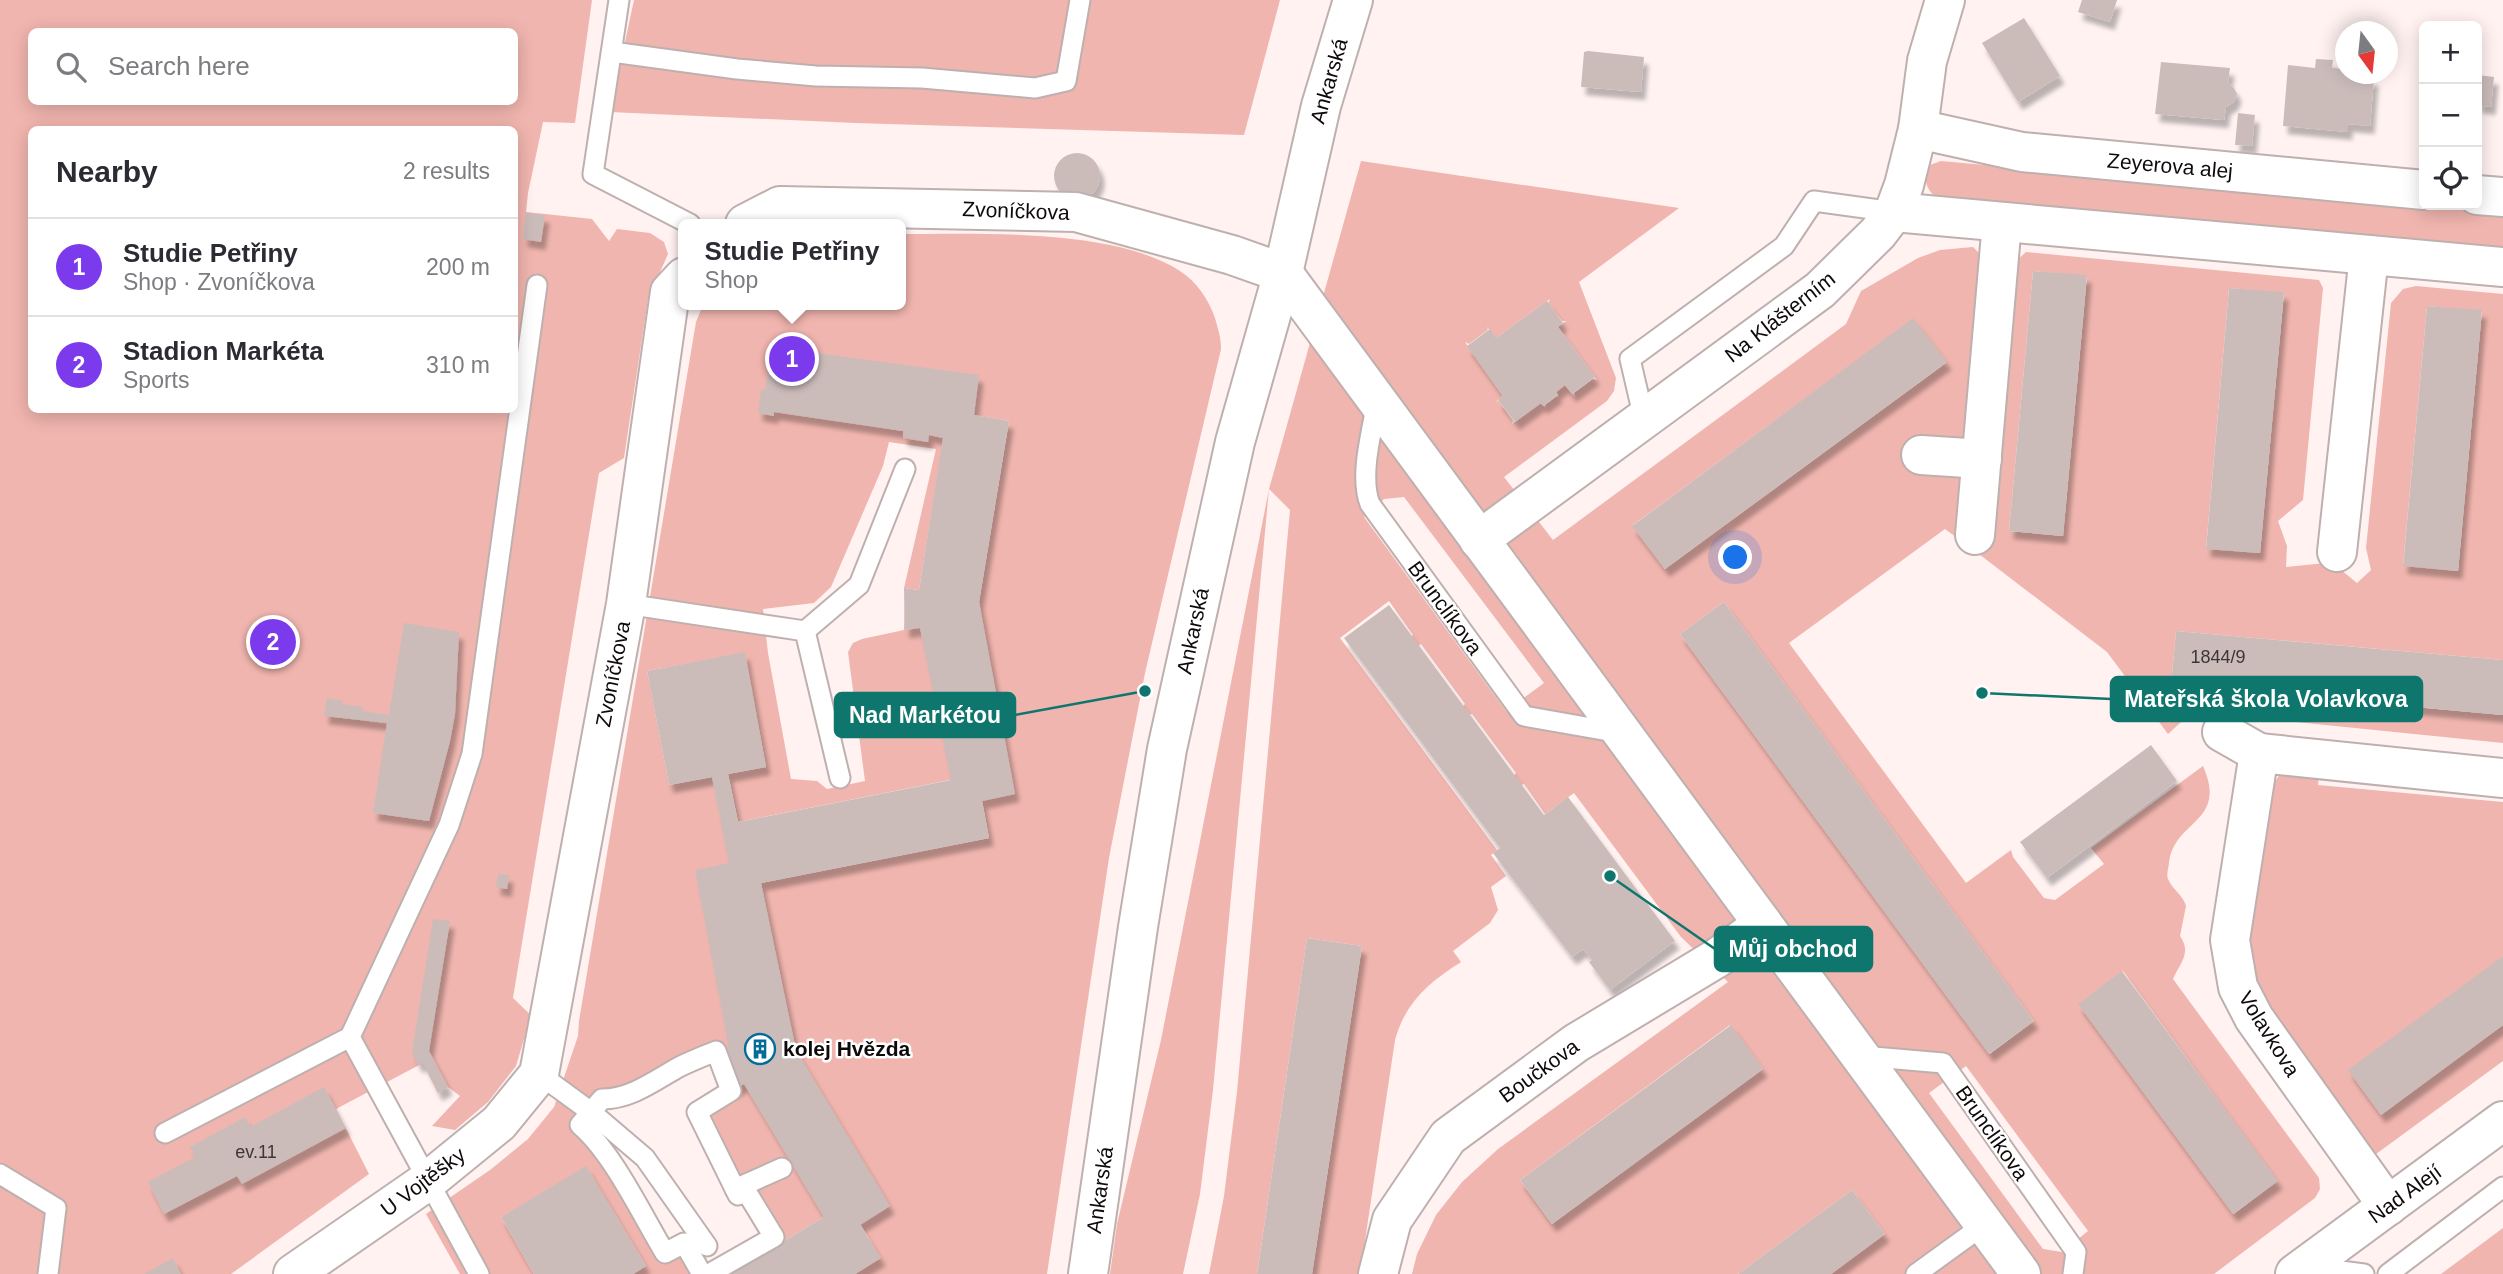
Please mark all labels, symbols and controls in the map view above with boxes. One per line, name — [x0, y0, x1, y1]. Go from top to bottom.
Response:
north arrow — [2335, 21, 2398, 84]
map controls — [2419, 21, 2482, 210]
button: + — [2419, 21, 2482, 84]
search box — [28, 28, 518, 105]
street label: Ankarská — [1305, 35, 1352, 126]
icon: search — [52, 48, 90, 86]
text: Search here — [108, 51, 250, 81]
button: − — [2419, 84, 2482, 147]
button: locate — [2419, 147, 2482, 210]
street label: Zeyerova alej — [2106, 149, 2234, 182]
text: Nearby — [56, 155, 158, 188]
text: 2 results — [403, 158, 490, 184]
street label: Zvoníčkova — [962, 197, 1070, 224]
popup — [678, 219, 906, 310]
text: Studie Petřiny — [705, 236, 879, 266]
text: Studie Petřiny — [123, 238, 298, 268]
text: 1 — [73, 254, 85, 280]
text: 200 m — [426, 254, 490, 280]
text: Shop — [705, 267, 758, 293]
street label: Na Klášterním — [1720, 267, 1839, 367]
text: Shop · Zvoníčkova — [123, 269, 315, 295]
pin: 1 — [769, 333, 815, 385]
text: Stadion Markéta — [123, 336, 324, 366]
text: 2 — [73, 352, 85, 378]
text: 310 m — [426, 352, 490, 378]
text: Sports — [123, 367, 189, 393]
your location — [1718, 540, 1752, 574]
street label: Brunclíkova — [1404, 557, 1487, 659]
street label: Ankarská — [1172, 585, 1213, 676]
pin: 2 — [250, 616, 296, 668]
street label: Zvoníčkova — [591, 619, 634, 729]
house number: 1844/9 — [2190, 647, 2246, 667]
callout: Mateřská škola Volavkova — [2111, 677, 2422, 721]
text: Mateřská škola Volavkova — [2124, 686, 2408, 712]
callout: Nad Markétou — [835, 693, 1015, 737]
text: Nad Markétou — [849, 702, 1001, 728]
callout: Můj obchod — [1715, 927, 1872, 971]
text: Můj obchod — [1728, 936, 1858, 962]
street label: Volavkova — [2234, 987, 2305, 1081]
building icon: kolej Hvězda — [743, 1032, 777, 1066]
street label: Boučkova — [1495, 1034, 1583, 1107]
place label: kolej Hvězda — [783, 1037, 911, 1060]
street label: Brunclíkova — [1952, 1081, 2033, 1185]
house number: ev.11 — [235, 1142, 277, 1162]
street label: U Vojtěšky — [376, 1142, 470, 1221]
street label: Ankarská — [1082, 1145, 1117, 1235]
street label: Nad Alejí — [2364, 1159, 2446, 1228]

